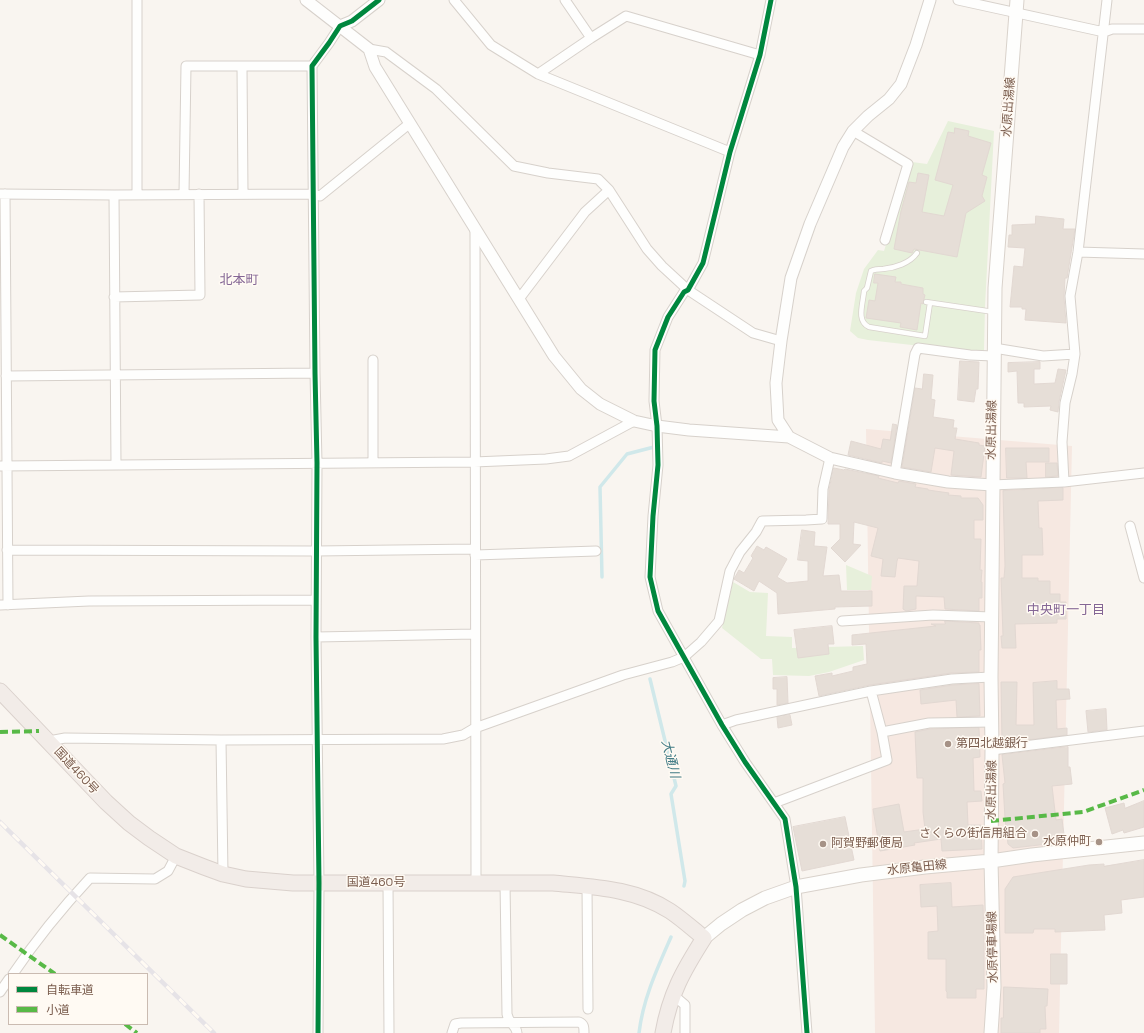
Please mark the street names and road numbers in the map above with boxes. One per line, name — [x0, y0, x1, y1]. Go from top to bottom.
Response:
street label: 水原出湯線 — [1000, 77, 1018, 137]
street label: 水原出湯線 — [984, 400, 1000, 460]
street label: 国道460号 — [51, 745, 101, 797]
street label: 水原出湯線 — [984, 760, 1000, 820]
street label: 水原亀田線 — [886, 858, 948, 878]
street label: 国道460号 — [347, 876, 405, 890]
street label: 水原停車場線 — [985, 911, 1001, 983]

